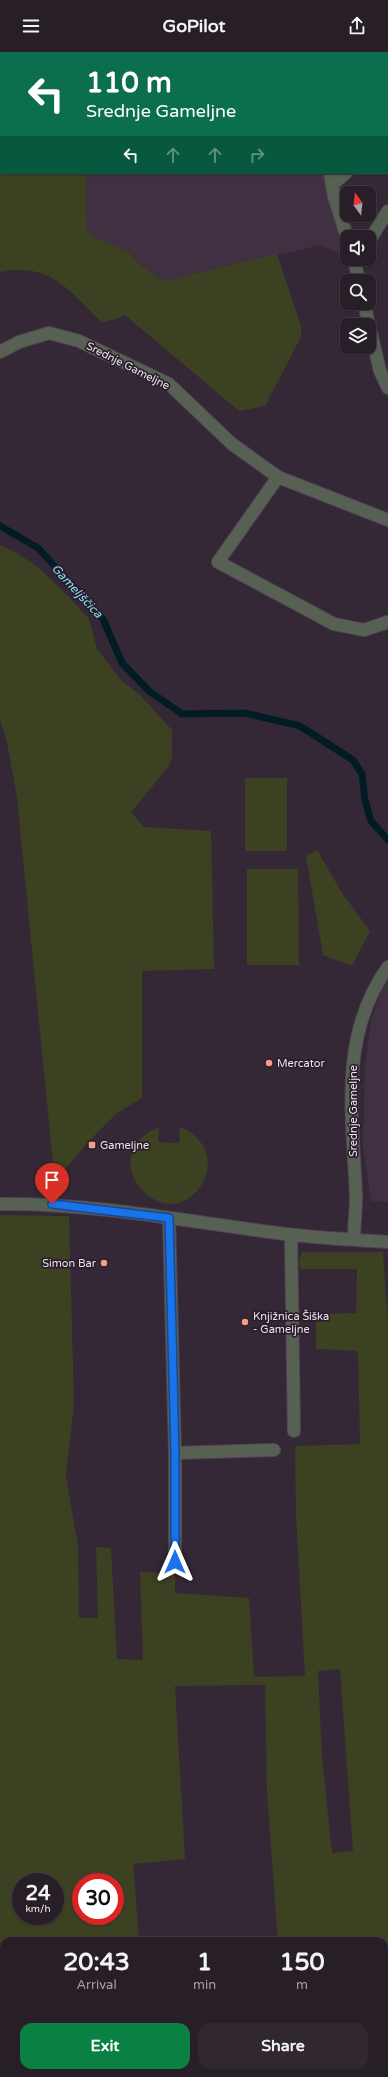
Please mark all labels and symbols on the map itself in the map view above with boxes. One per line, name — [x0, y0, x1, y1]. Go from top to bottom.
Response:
north arrow — [340, 186, 376, 222]
street label: Srednje Gameljne — [84, 339, 172, 393]
water label: Gameljščica — [49, 561, 105, 621]
place label: Mercator — [277, 1057, 325, 1070]
marker: Mercator — [264, 1058, 274, 1068]
street label: Srednje Gameljne — [347, 1065, 360, 1157]
place label: Gameljne — [100, 1139, 149, 1152]
marker: Gameljne — [87, 1140, 97, 1150]
pin — [35, 1163, 69, 1204]
place label: Simon Bar — [42, 1257, 97, 1270]
marker: Simon Bar — [99, 1258, 109, 1268]
place label: Knjižnica Šiška - Gameljne — [253, 1309, 329, 1336]
marker: Knjižnica Šiška - Gameljne — [240, 1317, 250, 1327]
position arrow — [154, 1541, 196, 1583]
speed limit sign: 30 — [72, 1873, 124, 1925]

